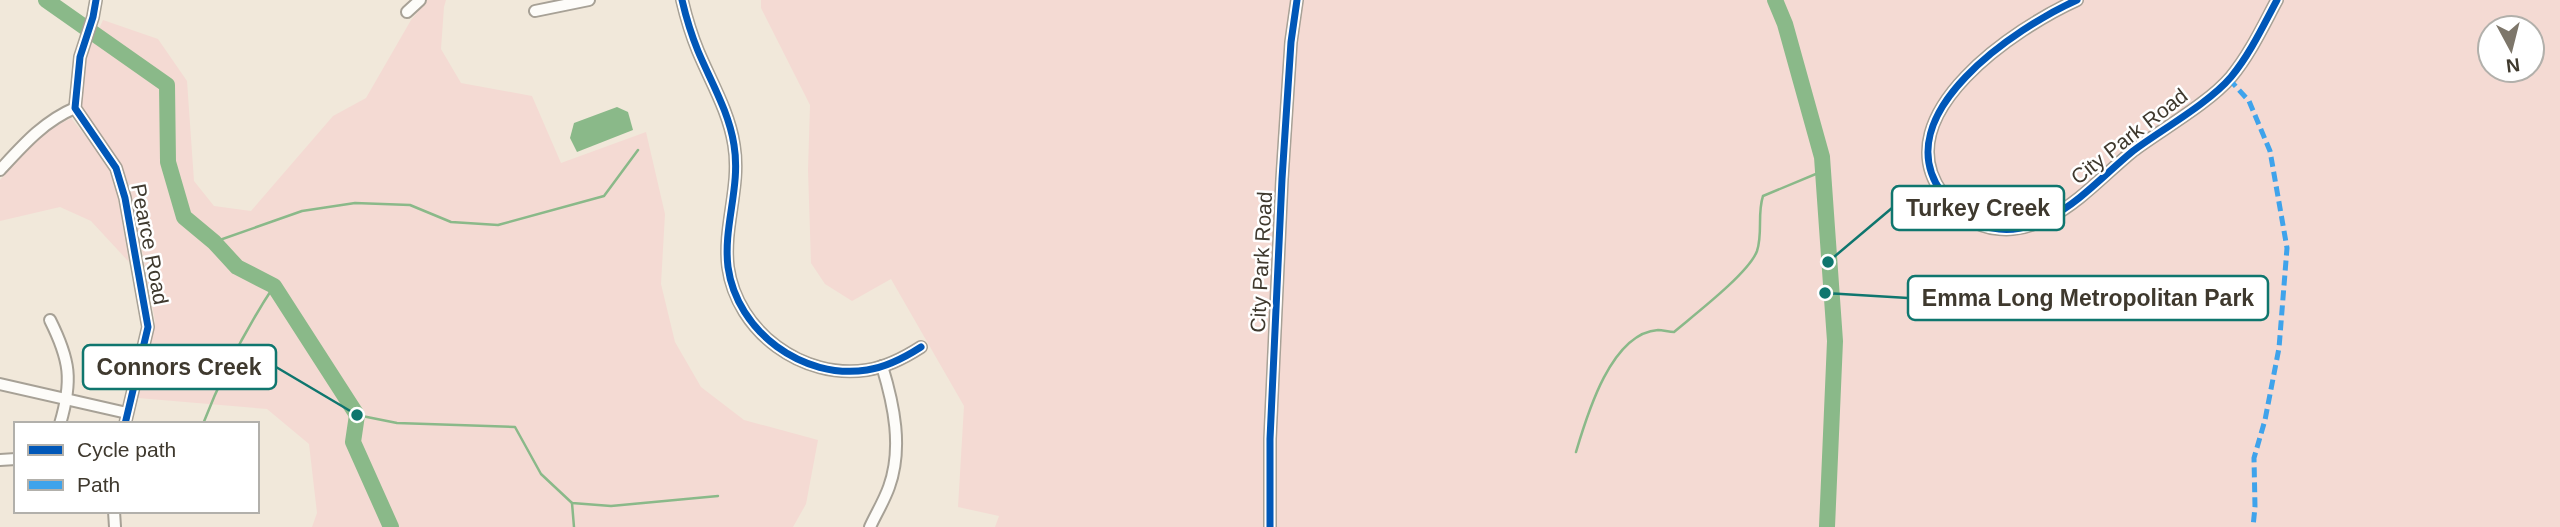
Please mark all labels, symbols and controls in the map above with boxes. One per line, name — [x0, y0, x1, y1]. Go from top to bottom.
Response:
north arrow — [2476, 14, 2546, 84]
text: N — [2505, 54, 2521, 77]
street label: City Park Road — [2066, 83, 2192, 189]
street label: Pearce Road — [127, 182, 173, 306]
callout: Turkey Creek — [1892, 186, 2064, 230]
street label: City Park Road — [1246, 191, 1276, 333]
text: Turkey Creek — [1906, 195, 2050, 221]
callout: Emma Long Metropolitan Park — [1908, 276, 2268, 320]
text: Emma Long Metropolitan Park — [1922, 285, 2254, 311]
callout: Connors Creek — [83, 345, 276, 389]
text: Connors Creek — [97, 354, 262, 380]
legend — [14, 422, 259, 513]
text: Cycle path — [77, 438, 176, 461]
text: Path — [77, 473, 120, 496]

